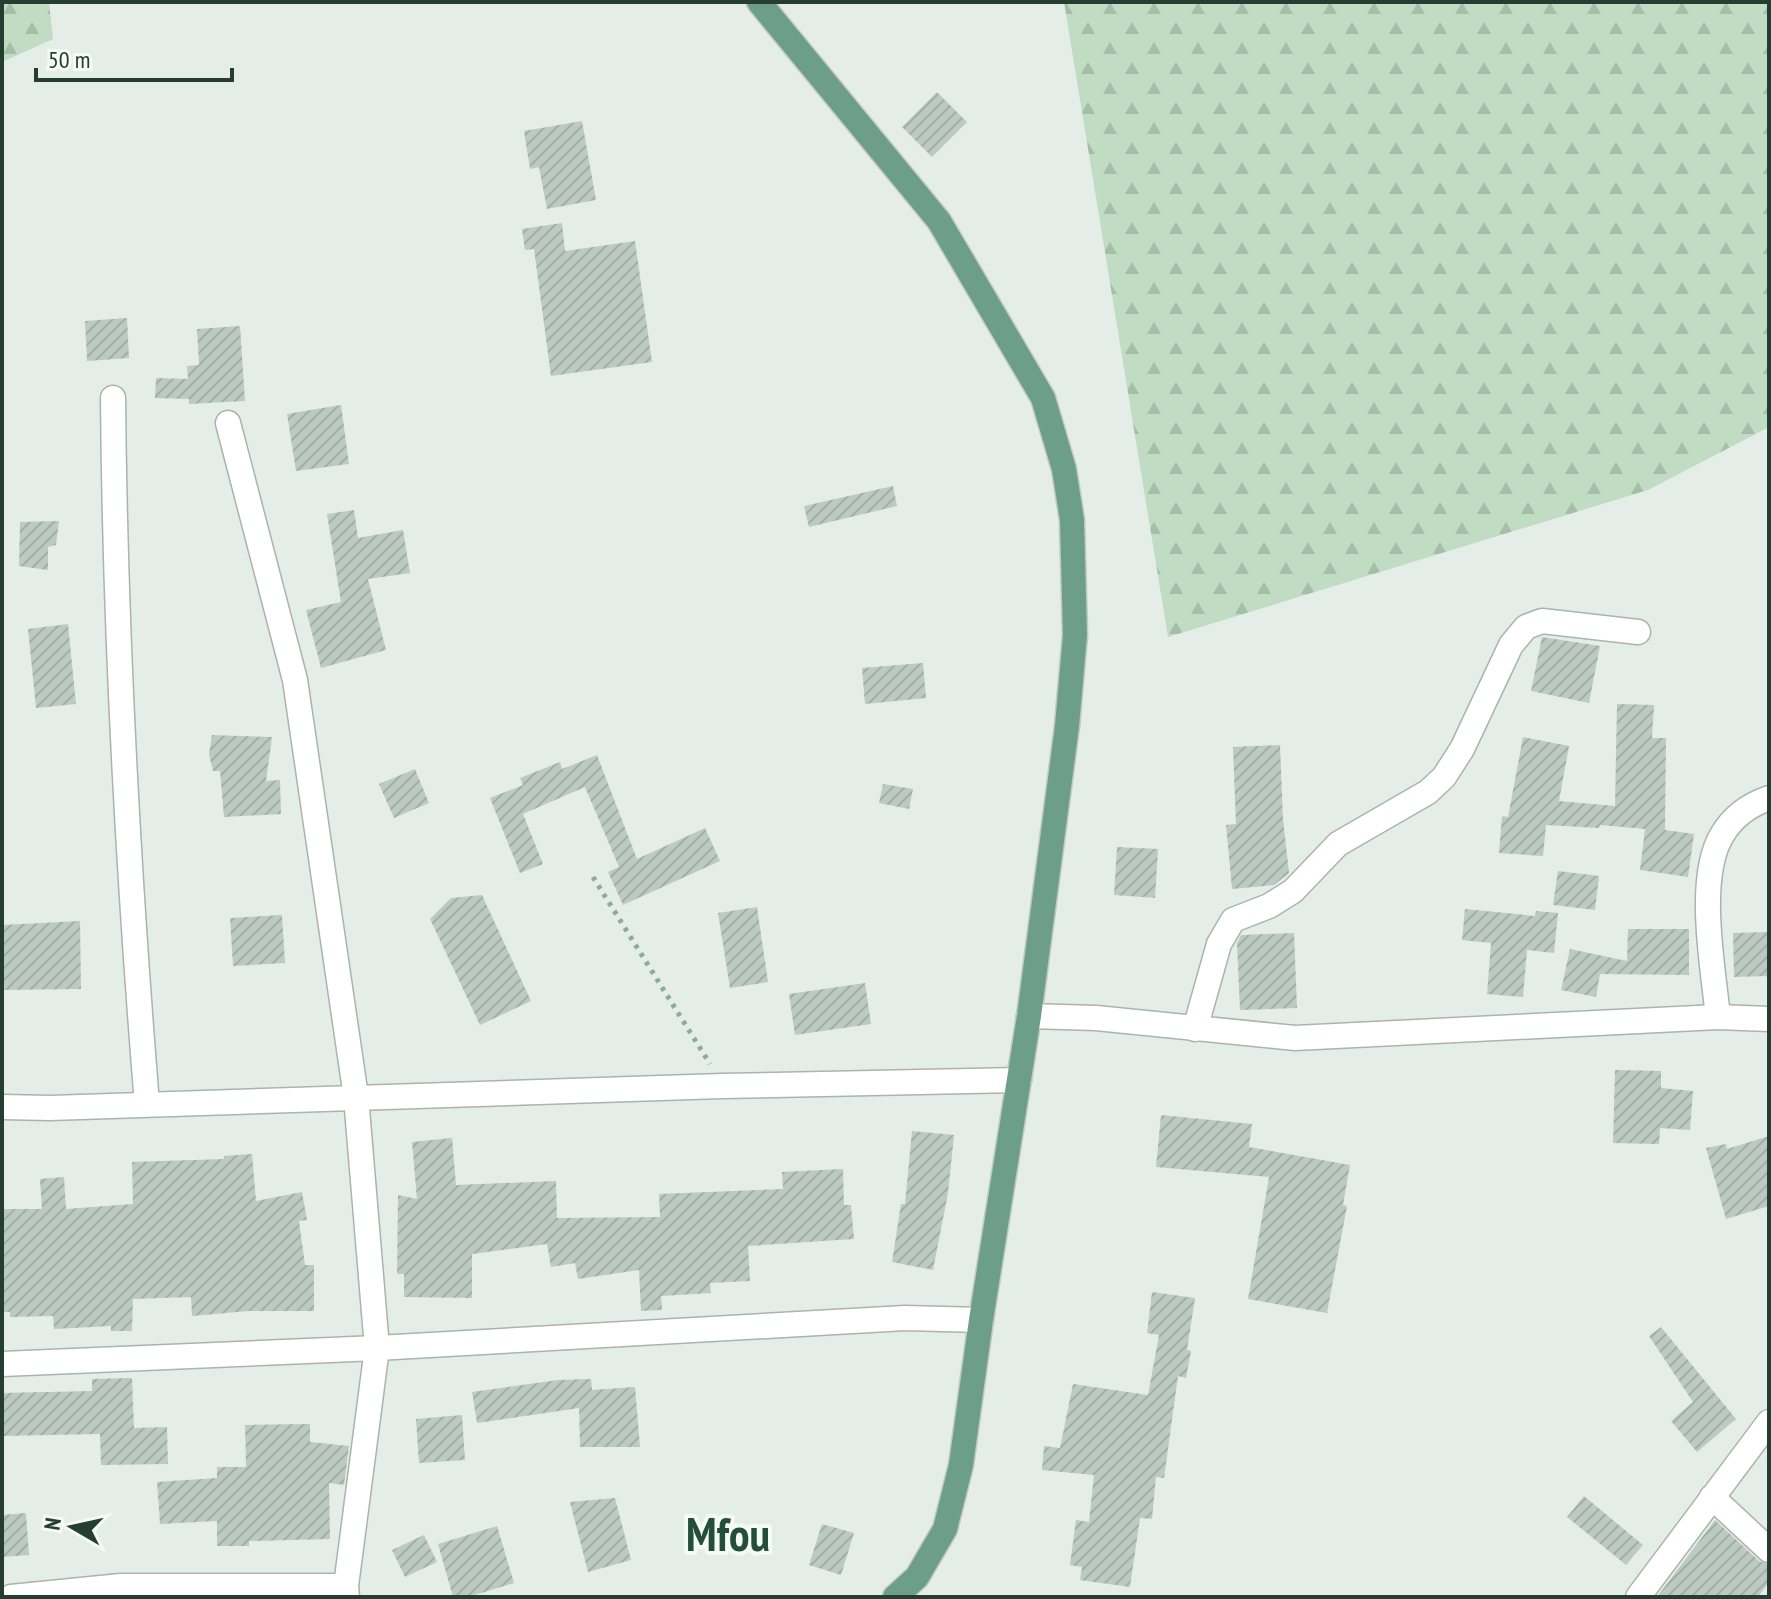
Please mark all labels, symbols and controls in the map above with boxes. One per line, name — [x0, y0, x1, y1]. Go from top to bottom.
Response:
scale bar — [36, 32, 232, 82]
text: 50 m — [48, 44, 90, 75]
north arrow — [32, 1487, 112, 1567]
district label: Mfou — [686, 1504, 770, 1564]
text: N — [37, 1516, 67, 1532]

